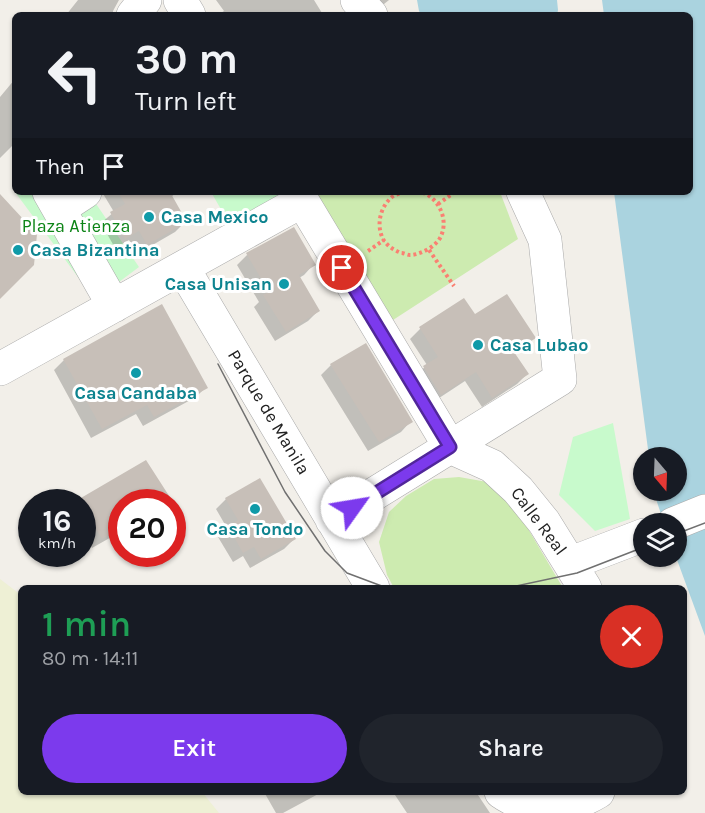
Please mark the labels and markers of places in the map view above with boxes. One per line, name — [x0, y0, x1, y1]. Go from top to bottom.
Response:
place label: Casa Mexico — [161, 206, 268, 228]
marker: Casa Mexico — [142, 210, 156, 224]
place label: Casa Bizantina — [30, 239, 159, 261]
pin — [316, 242, 367, 293]
marker: Casa Bizantina — [11, 243, 25, 257]
place label: Casa Unisan — [165, 273, 272, 295]
marker: Casa Unisan — [277, 277, 291, 291]
place label: Casa Lubao — [490, 334, 588, 356]
marker: Casa Lubao — [471, 338, 485, 352]
marker: Casa Candaba — [129, 366, 143, 380]
place label: Casa Candaba — [75, 382, 197, 404]
marker: Casa Tondo — [248, 502, 262, 516]
place label: Casa Tondo — [206, 518, 304, 540]

